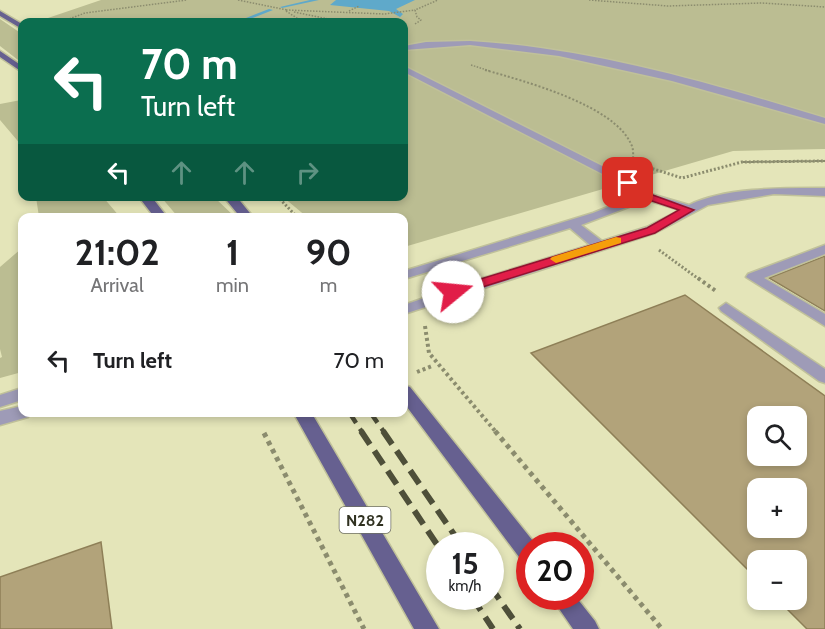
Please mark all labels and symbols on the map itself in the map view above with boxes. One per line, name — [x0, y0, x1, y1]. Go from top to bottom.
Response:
pin — [602, 157, 653, 208]
position arrow — [421, 260, 485, 324]
road number: N282 — [340, 507, 391, 533]
speed limit sign: 20 — [516, 532, 594, 610]

